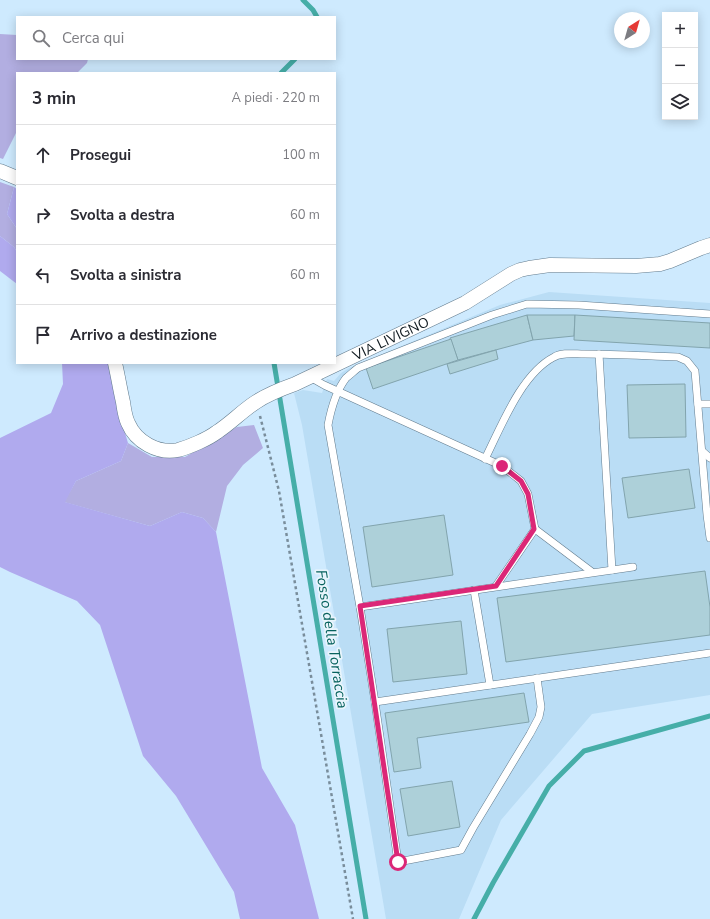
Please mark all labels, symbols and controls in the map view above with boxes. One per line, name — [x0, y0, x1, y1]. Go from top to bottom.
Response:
north arrow — [614, 12, 650, 48]
map controls — [662, 12, 698, 120]
button: + — [662, 12, 698, 48]
search box — [16, 16, 336, 60]
icon: search — [30, 27, 52, 49]
text: Cerca qui — [62, 28, 124, 48]
button: − — [662, 48, 698, 84]
button: layers — [662, 84, 698, 120]
text: 3 min — [32, 87, 76, 110]
text: A piedi · 220 m — [232, 89, 320, 107]
icon: ahead — [32, 144, 54, 166]
text: Prosegui — [70, 145, 131, 165]
text: 100 m — [282, 146, 320, 164]
icon: right — [32, 204, 54, 226]
text: Svolta a destra — [70, 205, 175, 225]
text: 60 m — [290, 206, 320, 224]
icon: left — [32, 264, 54, 286]
text: Svolta a sinistra — [70, 265, 181, 285]
text: 60 m — [290, 266, 320, 284]
street label: VIA LIVIGNO — [349, 312, 432, 366]
icon: arrive — [32, 324, 54, 346]
text: Arrivo a destinazione — [70, 325, 217, 345]
route end — [493, 457, 511, 475]
water label: Fosso della Torraccia — [311, 568, 353, 710]
route start — [389, 853, 407, 871]

